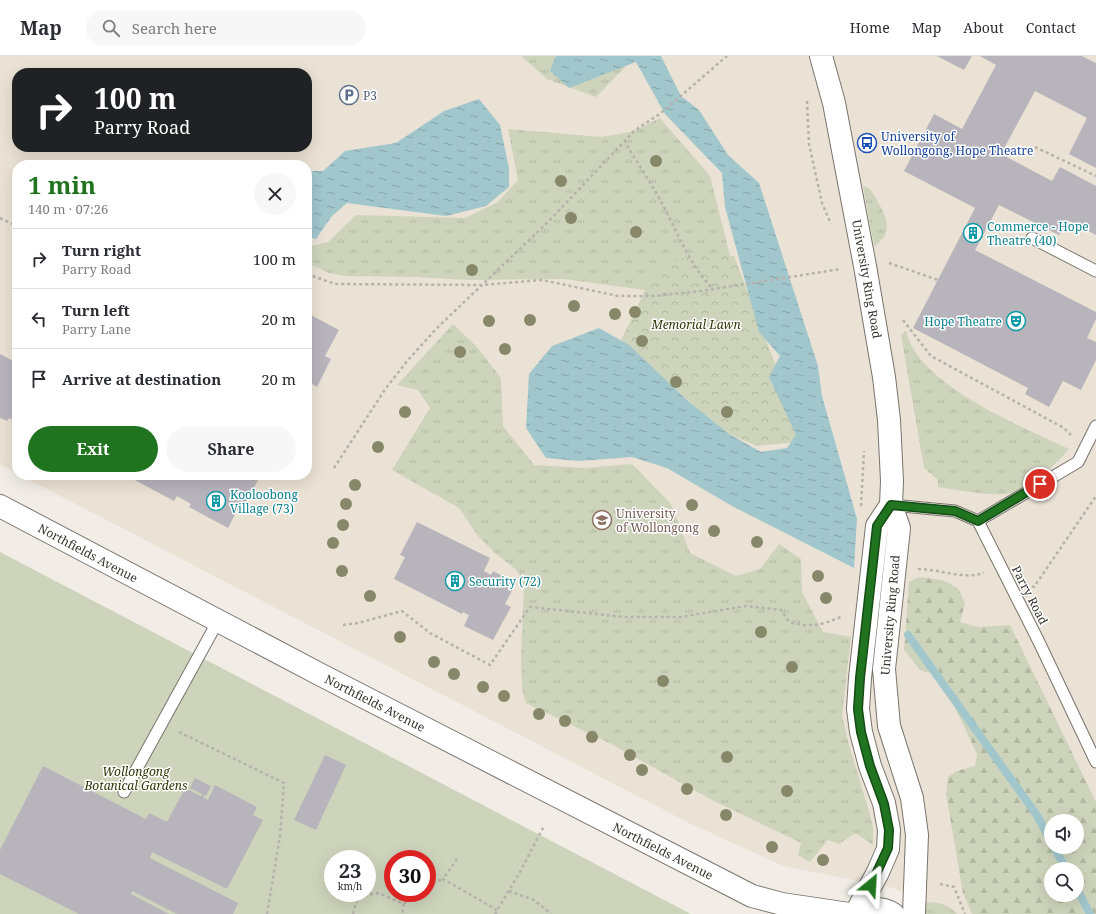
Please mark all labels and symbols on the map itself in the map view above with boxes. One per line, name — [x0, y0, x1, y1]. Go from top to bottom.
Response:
parking icon: P3 — [338, 84, 360, 106]
place label: P3 — [363, 87, 377, 104]
place label: University of Wollongong, Hope Theatre — [881, 128, 1033, 159]
bus stop icon: University of Wollongong, Hope Theatre — [856, 132, 878, 154]
street label: University Ring Road — [848, 218, 886, 340]
place label: Commerce - Hope Theatre (40) — [987, 218, 1089, 249]
building icon: Commerce - Hope Theatre (40) — [962, 222, 984, 244]
theatre icon: Hope Theatre — [1005, 310, 1027, 332]
place label: Hope Theatre — [924, 313, 1002, 330]
park label: Memorial Lawn — [650, 316, 741, 333]
pin — [1023, 467, 1057, 501]
place label: Kooloobong Village (73) — [230, 486, 299, 517]
building icon: Kooloobong Village (73) — [205, 490, 227, 512]
place label: University of Wollongong — [616, 505, 699, 536]
school or university icon: University of Wollongong — [591, 509, 613, 531]
street label: Northfields Avenue — [35, 520, 141, 586]
street label: University Ring Road — [876, 554, 904, 676]
street label: Parry Road — [1008, 563, 1052, 628]
building icon: Security (72) — [444, 570, 466, 592]
place label: Security (72) — [469, 573, 541, 590]
street label: Northfields Avenue — [322, 670, 428, 736]
park label: Wollongong Botanical Gardens — [83, 763, 188, 794]
street label: Northfields Avenue — [610, 818, 716, 884]
speed limit sign: 30 — [384, 850, 436, 902]
position arrow — [850, 864, 892, 906]

